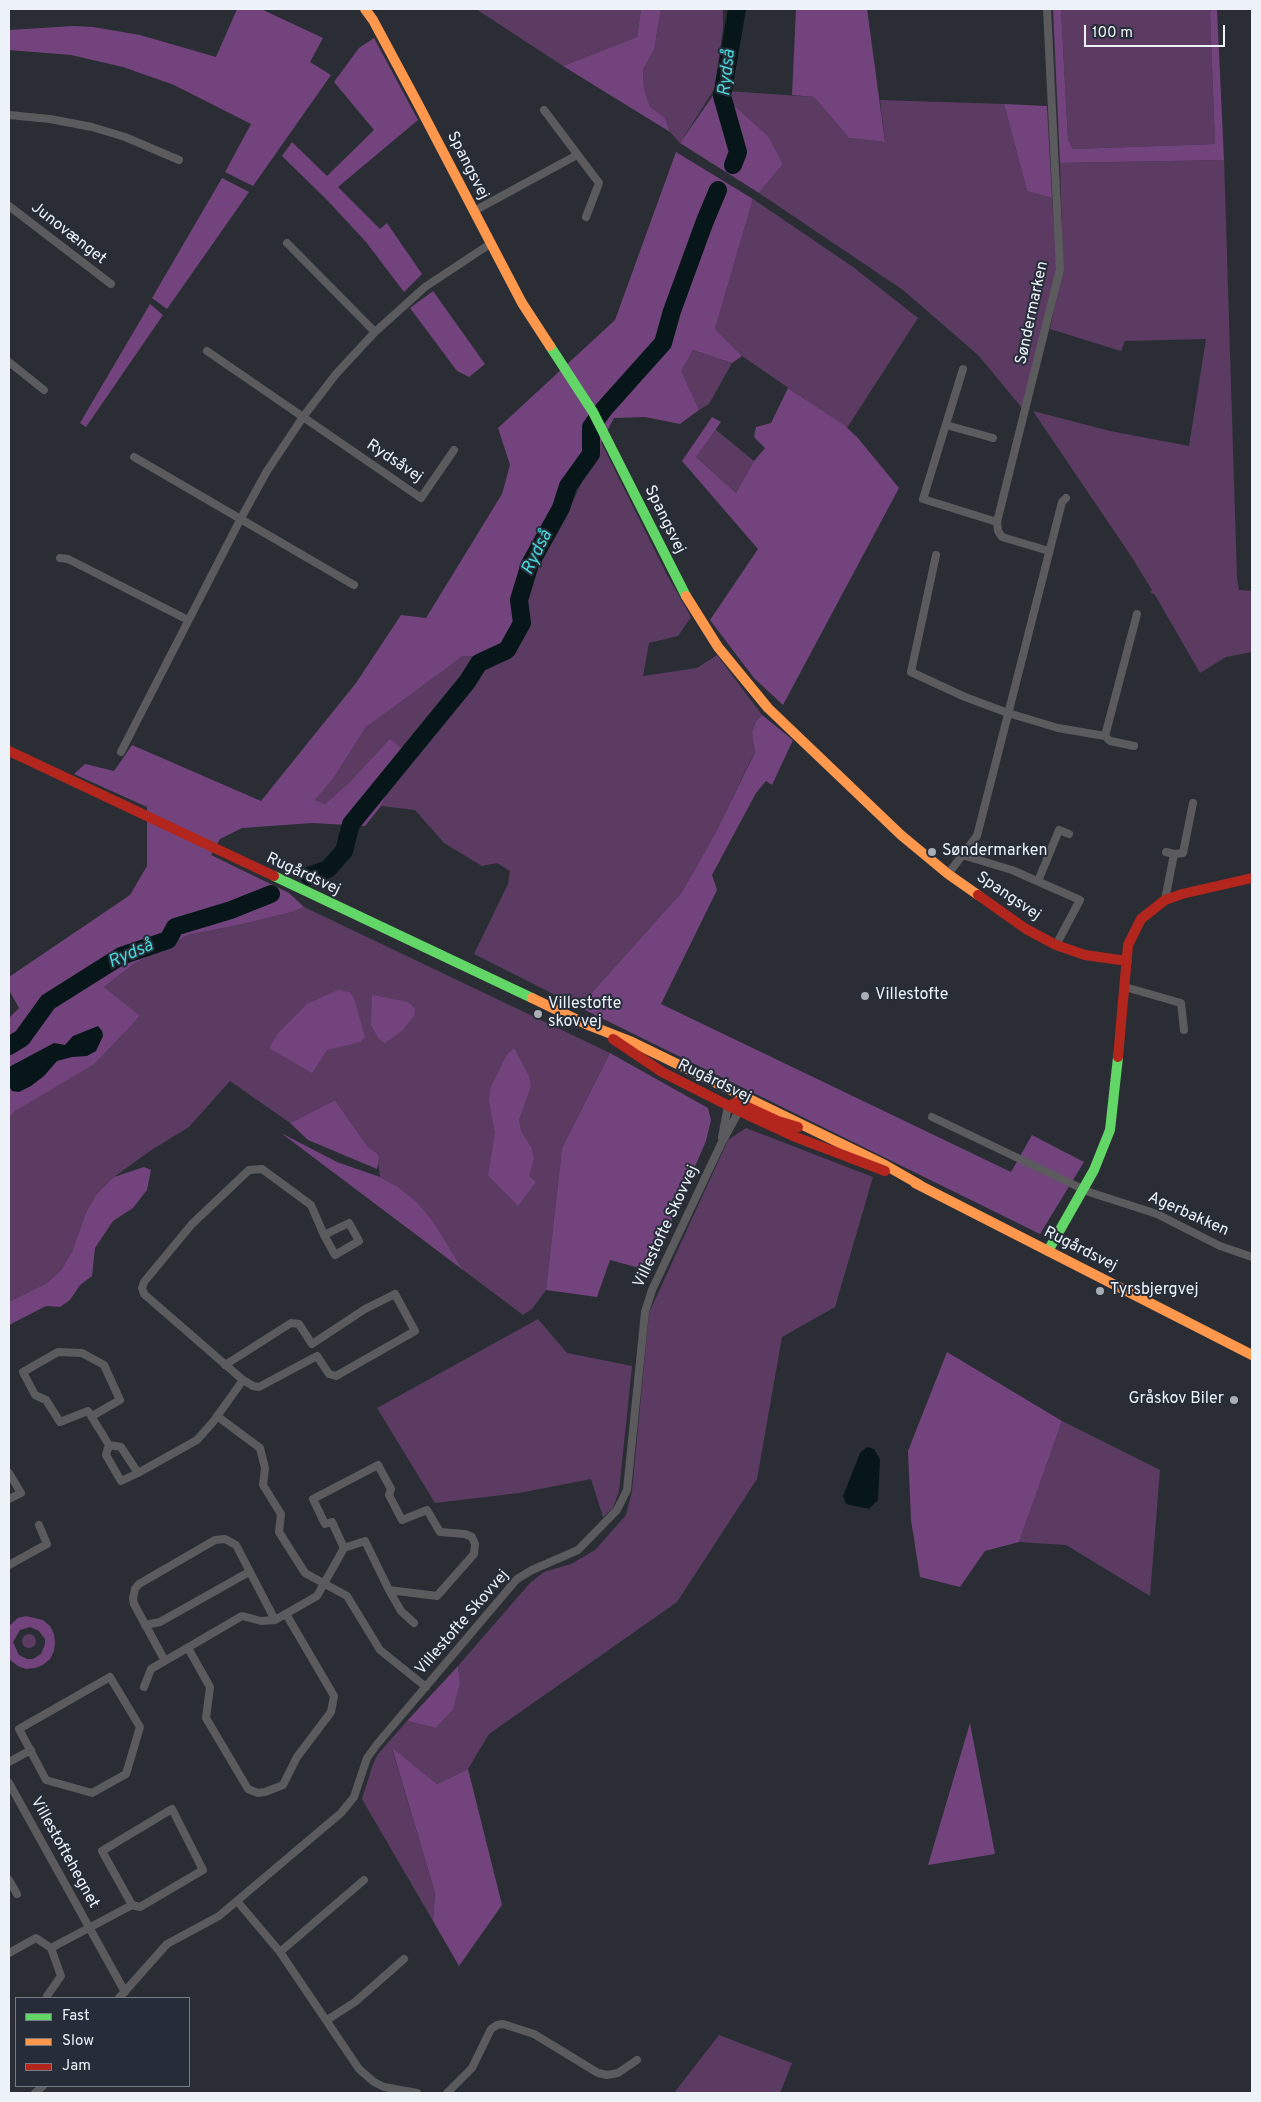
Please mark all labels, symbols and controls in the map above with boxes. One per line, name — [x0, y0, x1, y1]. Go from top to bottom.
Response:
scale bar — [1086, 15, 1227, 47]
text: 100 m — [1092, 24, 1133, 43]
water label: Rydså — [715, 48, 741, 98]
street label: Spangsvej — [442, 129, 492, 203]
street label: Junovænget — [26, 199, 110, 269]
street label: Søndermarken — [1013, 259, 1053, 367]
street label: Rydsåvej — [362, 436, 426, 488]
street label: Spangsvej — [639, 483, 689, 557]
water label: Rydså — [518, 527, 558, 579]
place label: Søndermarken — [942, 842, 1047, 862]
marker: Søndermarken — [926, 846, 938, 858]
street label: Rugårdsvej — [263, 849, 343, 901]
street label: Spangsvej — [972, 868, 1044, 926]
water label: Rydså — [105, 936, 157, 974]
place label: Villestofte — [875, 986, 948, 1006]
marker: Villestofte — [859, 990, 871, 1002]
place label: Villestofte skovvej — [548, 995, 621, 1033]
marker: Villestofte skovvej — [532, 1008, 544, 1020]
street label: Rugårdsvej — [674, 1056, 754, 1108]
street label: Villestofte Skovvej — [630, 1163, 704, 1291]
street label: Agerbakken — [1145, 1189, 1231, 1241]
street label: Rugårdsvej — [1040, 1223, 1120, 1277]
place label: Tyrsbjergvej — [1110, 1281, 1198, 1301]
marker: Tyrsbjergvej — [1094, 1285, 1106, 1297]
place label: Gråskov Biler — [1129, 1390, 1224, 1410]
marker: Gråskov Biler — [1228, 1394, 1240, 1406]
street label: Villestofte Skovvej — [412, 1567, 514, 1679]
street label: Villestoftehegnet — [25, 1794, 103, 1912]
legend — [15, 1997, 190, 2087]
text: Fast — [62, 2007, 90, 2026]
text: Slow — [62, 2032, 94, 2051]
text: Jam — [62, 2057, 91, 2076]

